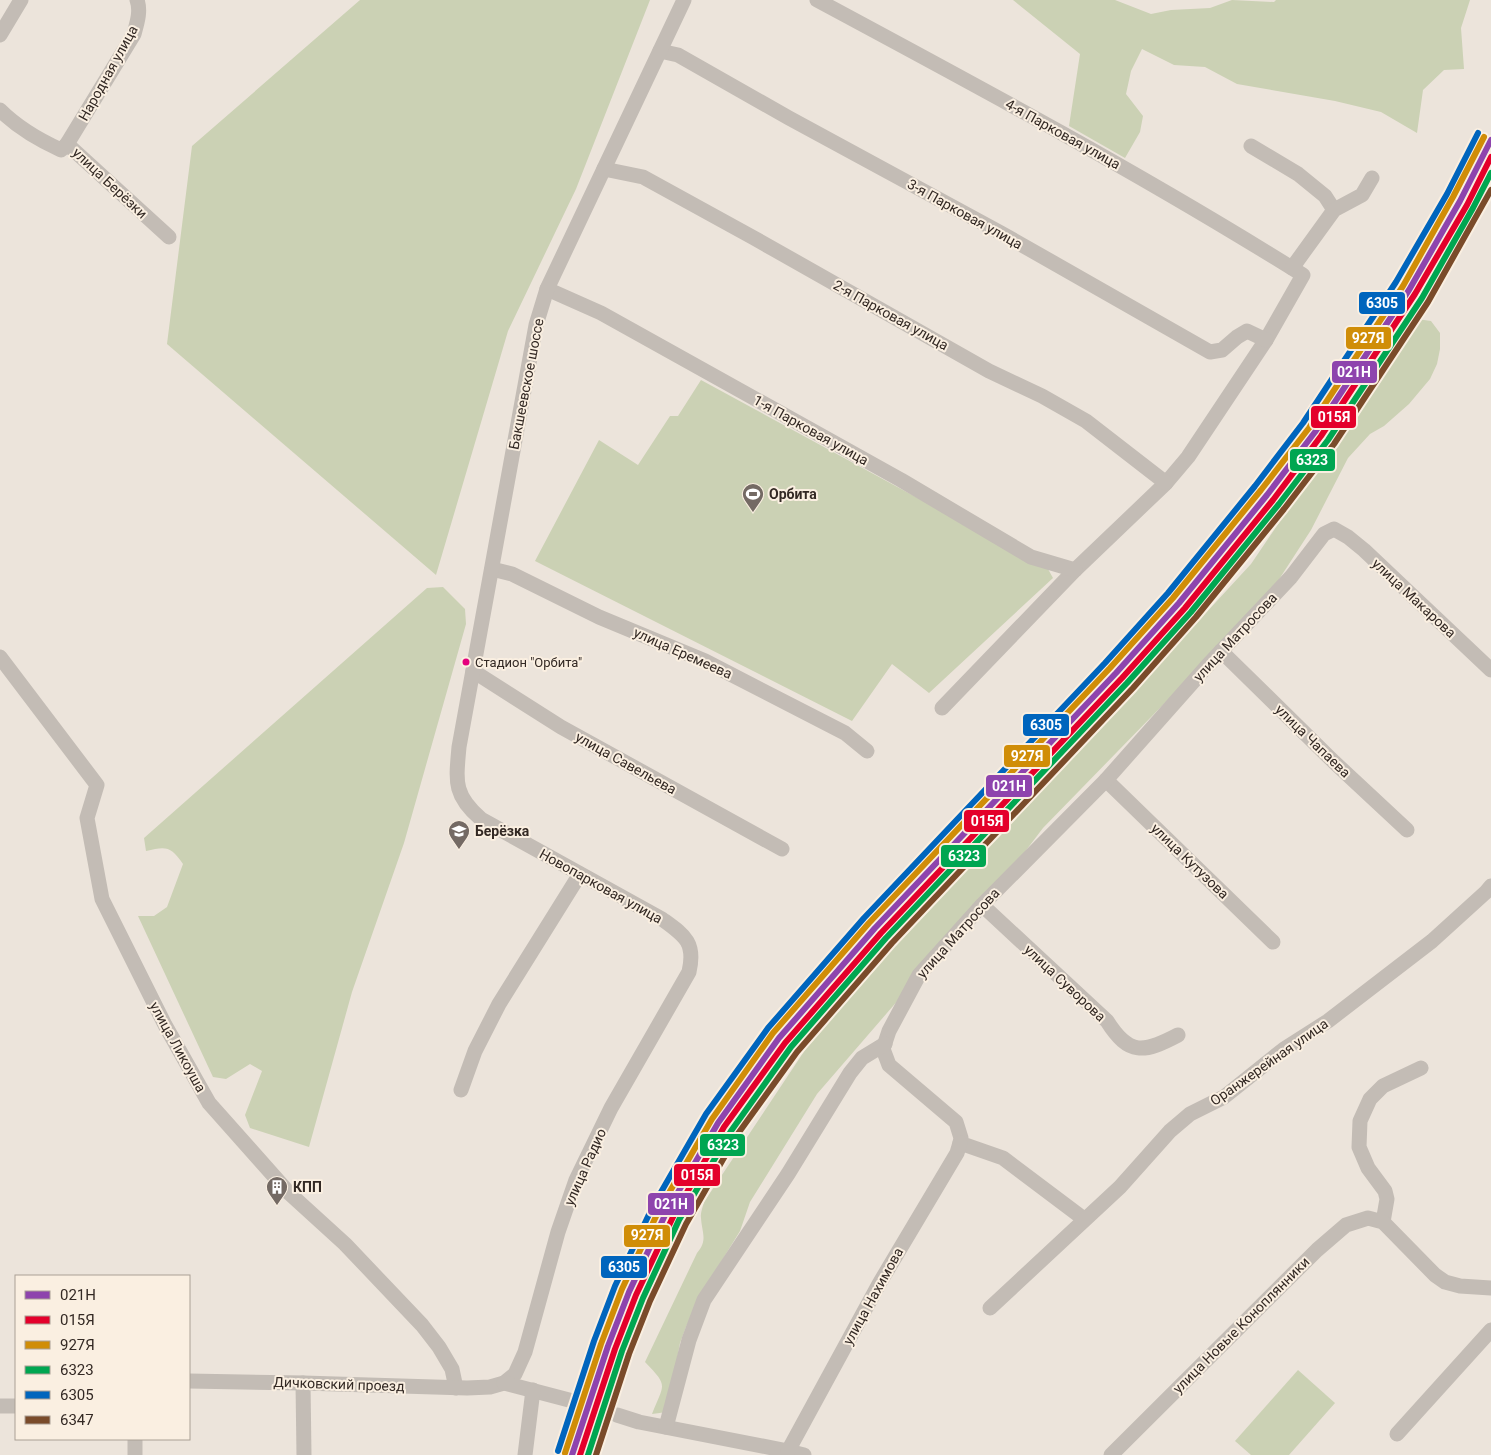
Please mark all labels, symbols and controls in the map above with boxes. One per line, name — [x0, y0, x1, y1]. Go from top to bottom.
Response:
street label: Народная улица — [75, 22, 141, 124]
street label: 4-я Парковая улица — [1003, 96, 1123, 172]
street label: улица Берёзки — [69, 144, 151, 222]
street label: 3-я Парковая улица — [905, 176, 1025, 252]
street label: 2-я Парковая улица — [831, 277, 951, 353]
line badge: 6305 — [1358, 291, 1406, 315]
text: 6305 — [1366, 295, 1398, 311]
street label: Бакшеевское шоссе — [505, 317, 547, 451]
line badge: 927Я — [1345, 326, 1392, 350]
text: 927Я — [1352, 330, 1384, 346]
line badge: 021Н — [1331, 360, 1378, 384]
text: 021Н — [1337, 364, 1371, 380]
street label: 1-я Парковая улица — [751, 392, 871, 468]
line badge: 015Я — [1310, 405, 1357, 429]
text: 015Я — [1318, 409, 1350, 425]
line badge: 6323 — [1289, 448, 1336, 472]
text: 6323 — [1296, 452, 1328, 468]
sports icon: Орбита — [741, 482, 765, 513]
place label: Орбита — [769, 486, 817, 502]
street label: улица Макарова — [1369, 555, 1459, 641]
street label: улица Матросова — [1190, 589, 1280, 685]
street label: улица Еремеева — [631, 624, 735, 682]
place label: Стадион "Орбита" — [475, 655, 582, 670]
marker: Стадион "Орбита" — [461, 657, 471, 667]
street label: улица Чапаева — [1272, 701, 1354, 781]
line badge: 6305 — [1022, 713, 1070, 737]
text: 6305 — [1030, 717, 1062, 733]
street label: улица Савельева — [573, 729, 679, 797]
line badge: 927Я — [1003, 744, 1051, 768]
text: 927Я — [1011, 748, 1043, 764]
line badge: 021Н — [985, 774, 1033, 798]
text: 021Н — [992, 778, 1026, 794]
line badge: 015Я — [963, 809, 1010, 833]
text: 015Я — [971, 813, 1003, 829]
school or university icon: Берёзка — [447, 819, 471, 850]
street label: улица Кутузова — [1148, 820, 1232, 902]
place label: Берёзка — [475, 823, 530, 839]
line badge: 6323 — [940, 844, 987, 868]
street label: Новопарковая улица — [537, 846, 665, 926]
text: 6323 — [948, 848, 980, 864]
street label: улица Матросова — [914, 885, 1002, 981]
street label: улица Суворова — [1021, 941, 1109, 1025]
street label: улица Ликоуша — [147, 999, 209, 1095]
street label: Оранжерейная улица — [1207, 1015, 1331, 1109]
street label: улица Радио — [561, 1126, 609, 1208]
line badge: 6323 — [699, 1133, 746, 1157]
text: 6323 — [707, 1137, 739, 1153]
line badge: 015Я — [673, 1163, 721, 1187]
text: 015Я — [681, 1167, 713, 1183]
building icon: КПП — [265, 1175, 289, 1206]
place label: КПП — [293, 1179, 322, 1195]
line badge: 021Н — [647, 1192, 695, 1216]
text: 021Н — [654, 1196, 688, 1212]
line badge: 927Я — [623, 1224, 671, 1248]
text: 927Я — [631, 1227, 663, 1243]
street label: улица Нахимова — [840, 1245, 906, 1347]
street label: улица Новые Коноплянники — [1169, 1253, 1313, 1397]
line badge: 6305 — [600, 1255, 648, 1279]
text: 6305 — [608, 1259, 640, 1275]
legend — [15, 1275, 190, 1440]
text: 021Н — [60, 1286, 96, 1304]
text: 015Я — [60, 1311, 95, 1329]
text: 927Я — [60, 1336, 95, 1354]
text: 6323 — [60, 1361, 94, 1379]
street label: Дичковский проезд — [273, 1374, 405, 1394]
text: 6305 — [60, 1386, 94, 1404]
text: 6347 — [60, 1411, 94, 1429]

